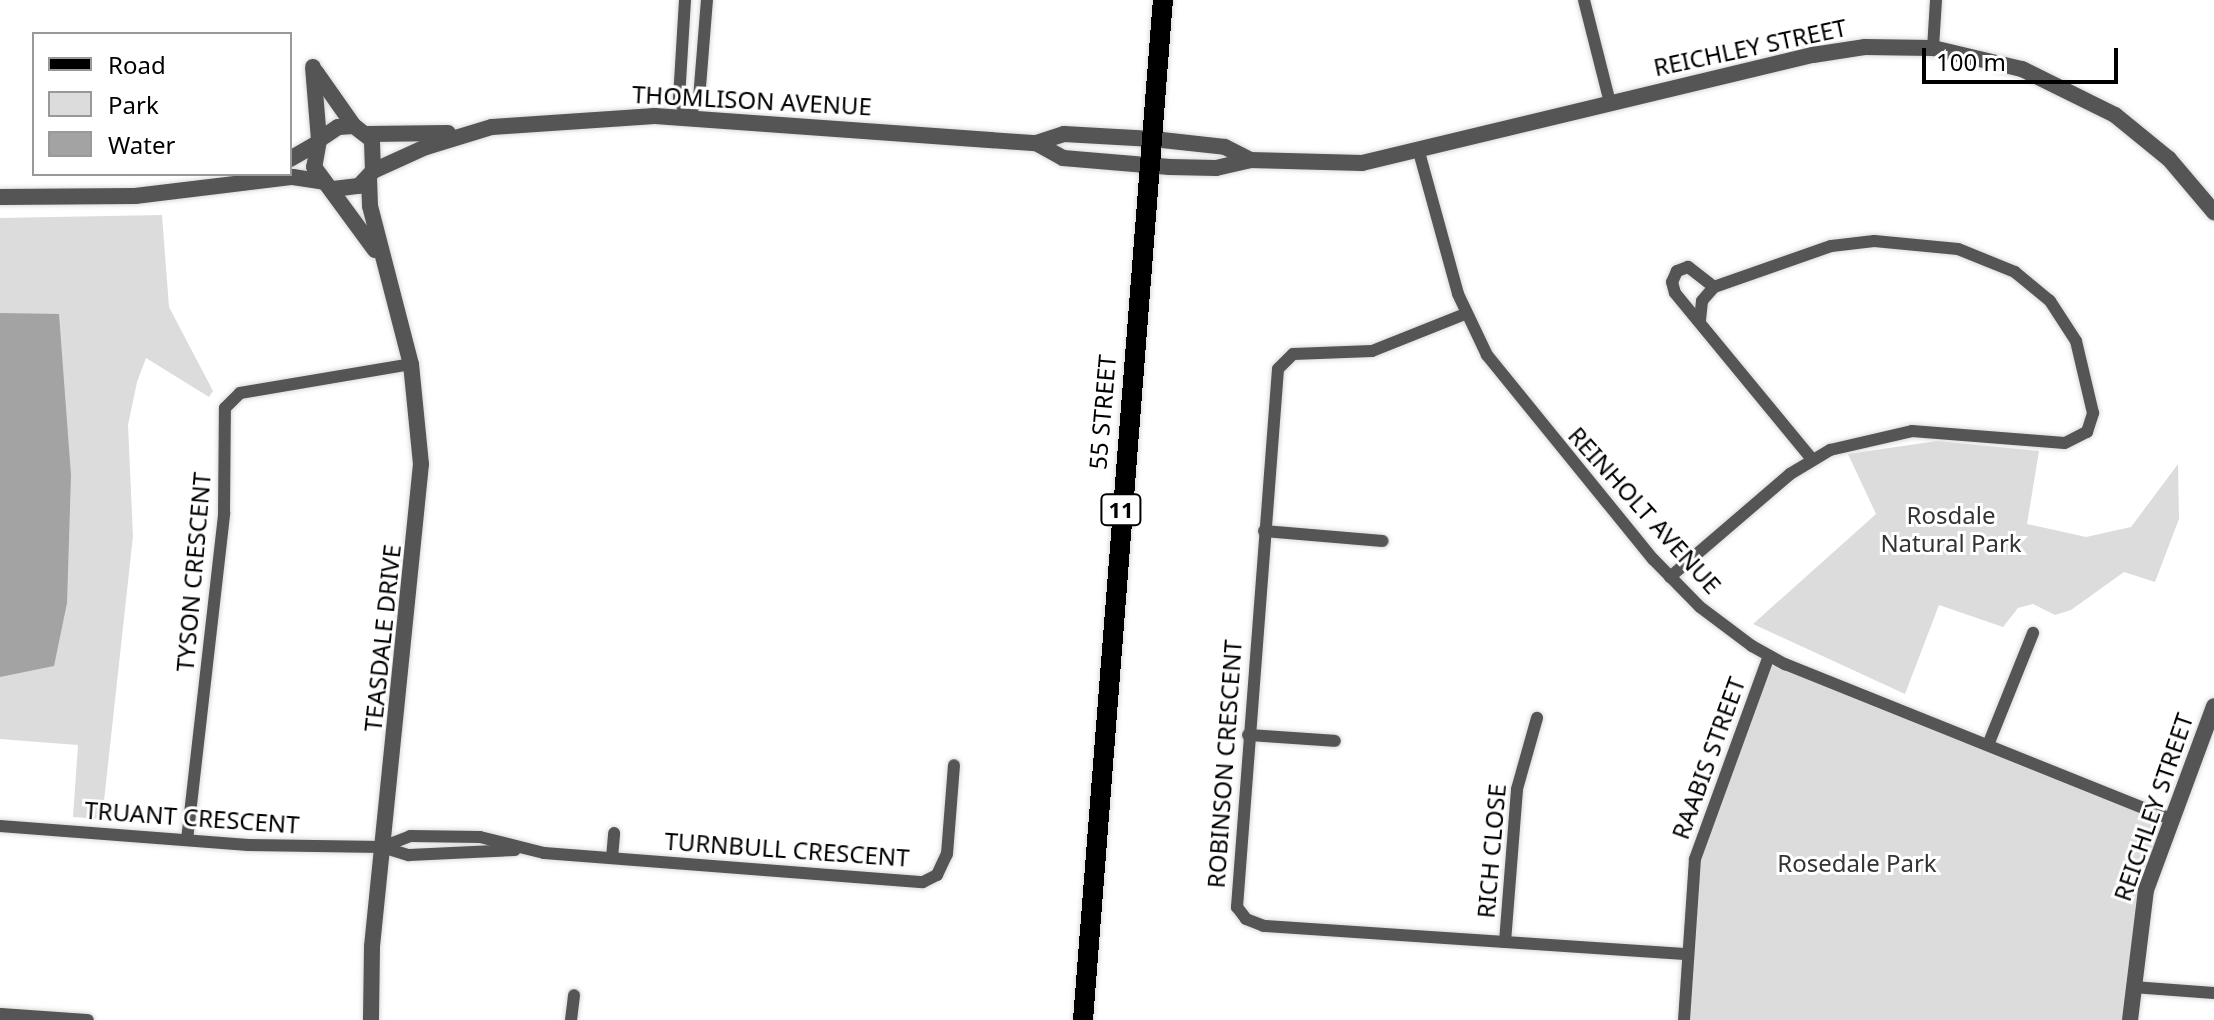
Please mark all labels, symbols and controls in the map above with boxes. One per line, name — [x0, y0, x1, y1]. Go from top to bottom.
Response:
street label: REICHLEY STREET — [1651, 12, 1849, 82]
legend — [32, 32, 292, 176]
scale bar — [1926, 32, 2122, 82]
text: 100 m — [1936, 45, 2006, 78]
text: Road — [108, 48, 166, 81]
street label: THOMLISON AVENUE — [631, 79, 873, 121]
text: Park — [108, 88, 159, 121]
text: Water — [108, 128, 175, 161]
street label: 55 STREET — [1083, 353, 1121, 471]
street label: REINHOLT AVENUE — [1563, 421, 1727, 599]
street label: TYSON CRESCENT — [170, 471, 216, 673]
road number: 11 — [1099, 492, 1143, 528]
park label: Rosdale Natural Park — [1880, 501, 2022, 557]
street label: TEASDALE DRIVE — [358, 543, 406, 733]
street label: ROBINSON CRESCENT — [1201, 639, 1247, 889]
street label: RAABIS STREET — [1665, 673, 1751, 843]
street label: REICHLEY STREET — [2107, 709, 2199, 905]
street label: RICH CLOSE — [1471, 783, 1511, 919]
street label: TRUANT CRESCENT — [84, 795, 300, 839]
street label: TURNBULL CRESCENT — [664, 826, 910, 872]
park label: Rosedale Park — [1777, 849, 1937, 877]

